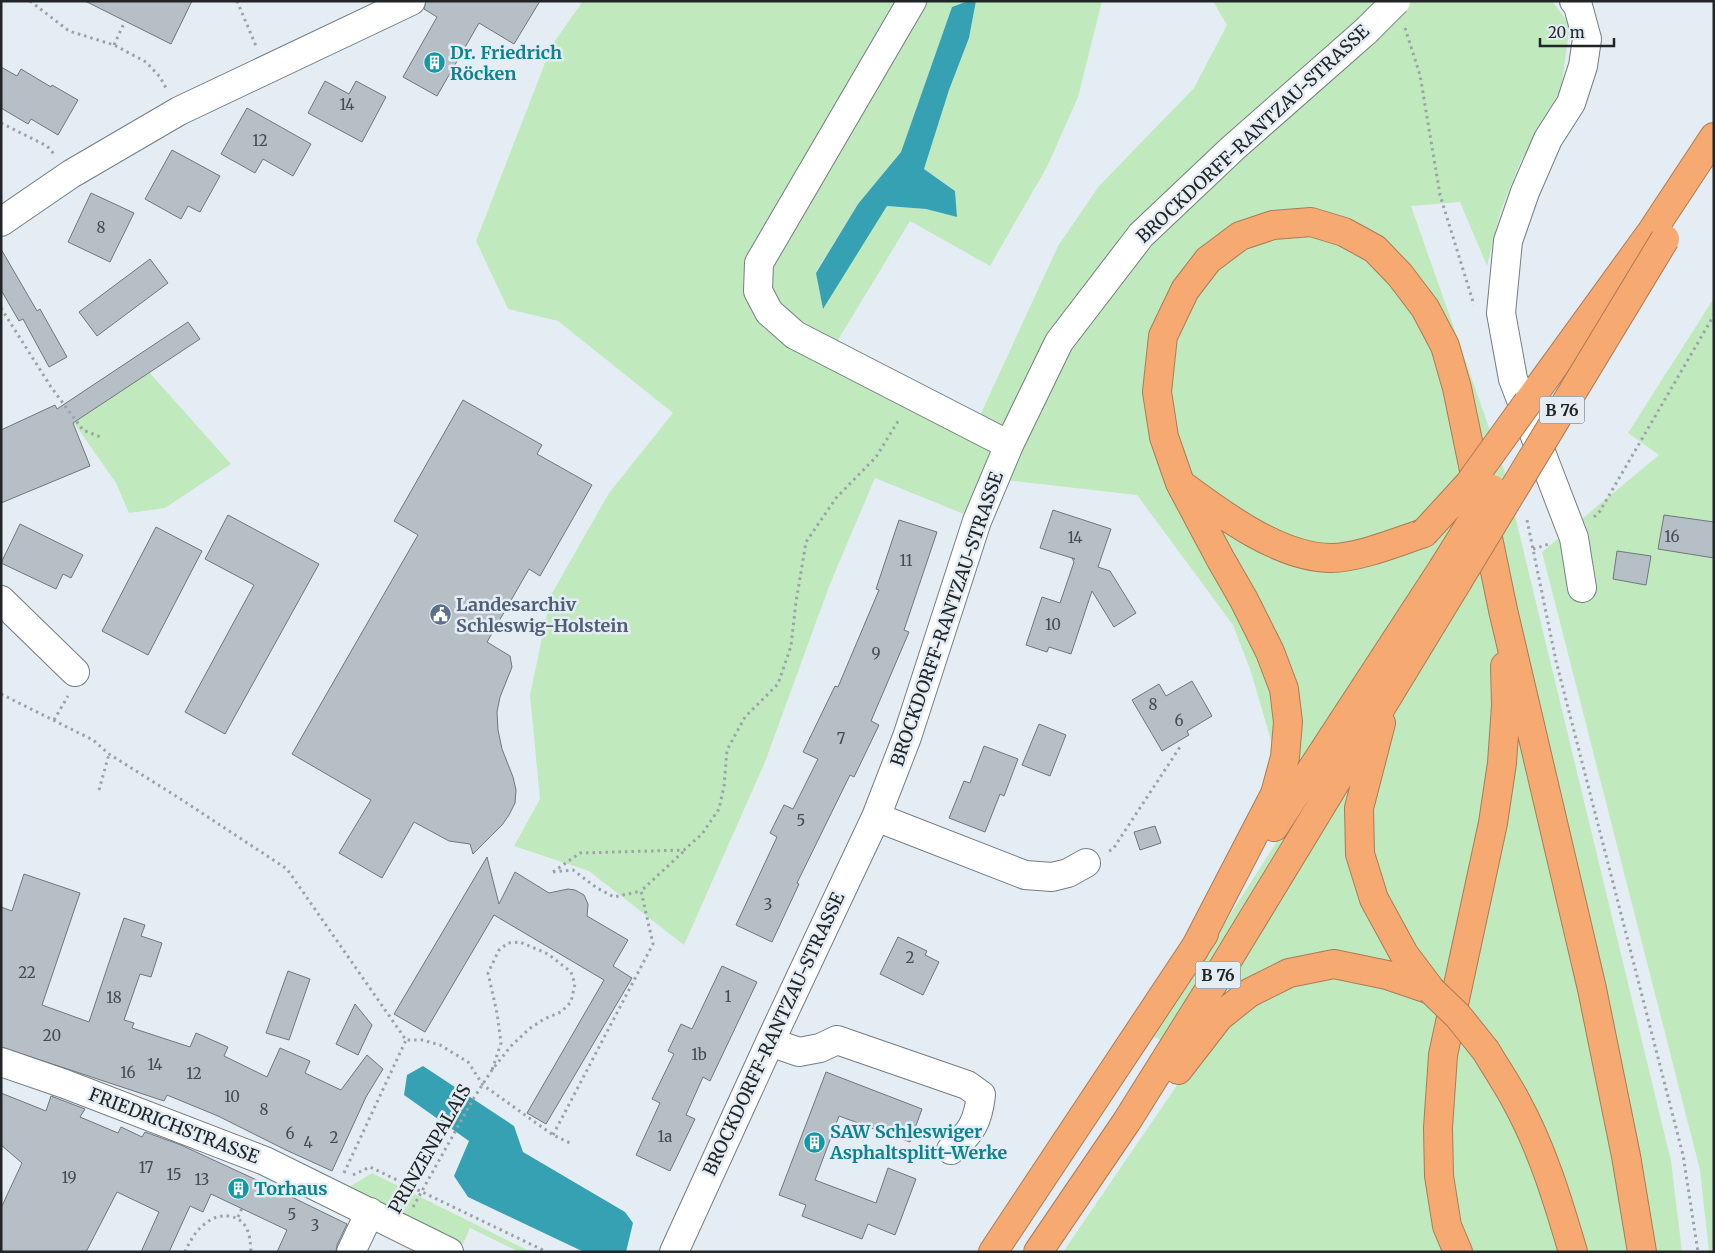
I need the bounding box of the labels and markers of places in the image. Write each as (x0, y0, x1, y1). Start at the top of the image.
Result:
place label: Dr. Friedrich Röcken (450, 41, 562, 85)
building icon: Dr. Friedrich Röcken (422, 51, 446, 75)
place label: Landesarchiv Schleswig-Holstein (456, 593, 628, 637)
public building icon: Landesarchiv Schleswig-Holstein (428, 603, 452, 627)
place label: SAW Schleswiger Asphaltsplitt-Werke (829, 1120, 1008, 1164)
building icon: SAW Schleswiger Asphaltsplitt-Werke (802, 1130, 826, 1154)
building icon: Torhaus (226, 1177, 250, 1201)
place label: Torhaus (254, 1177, 328, 1200)

